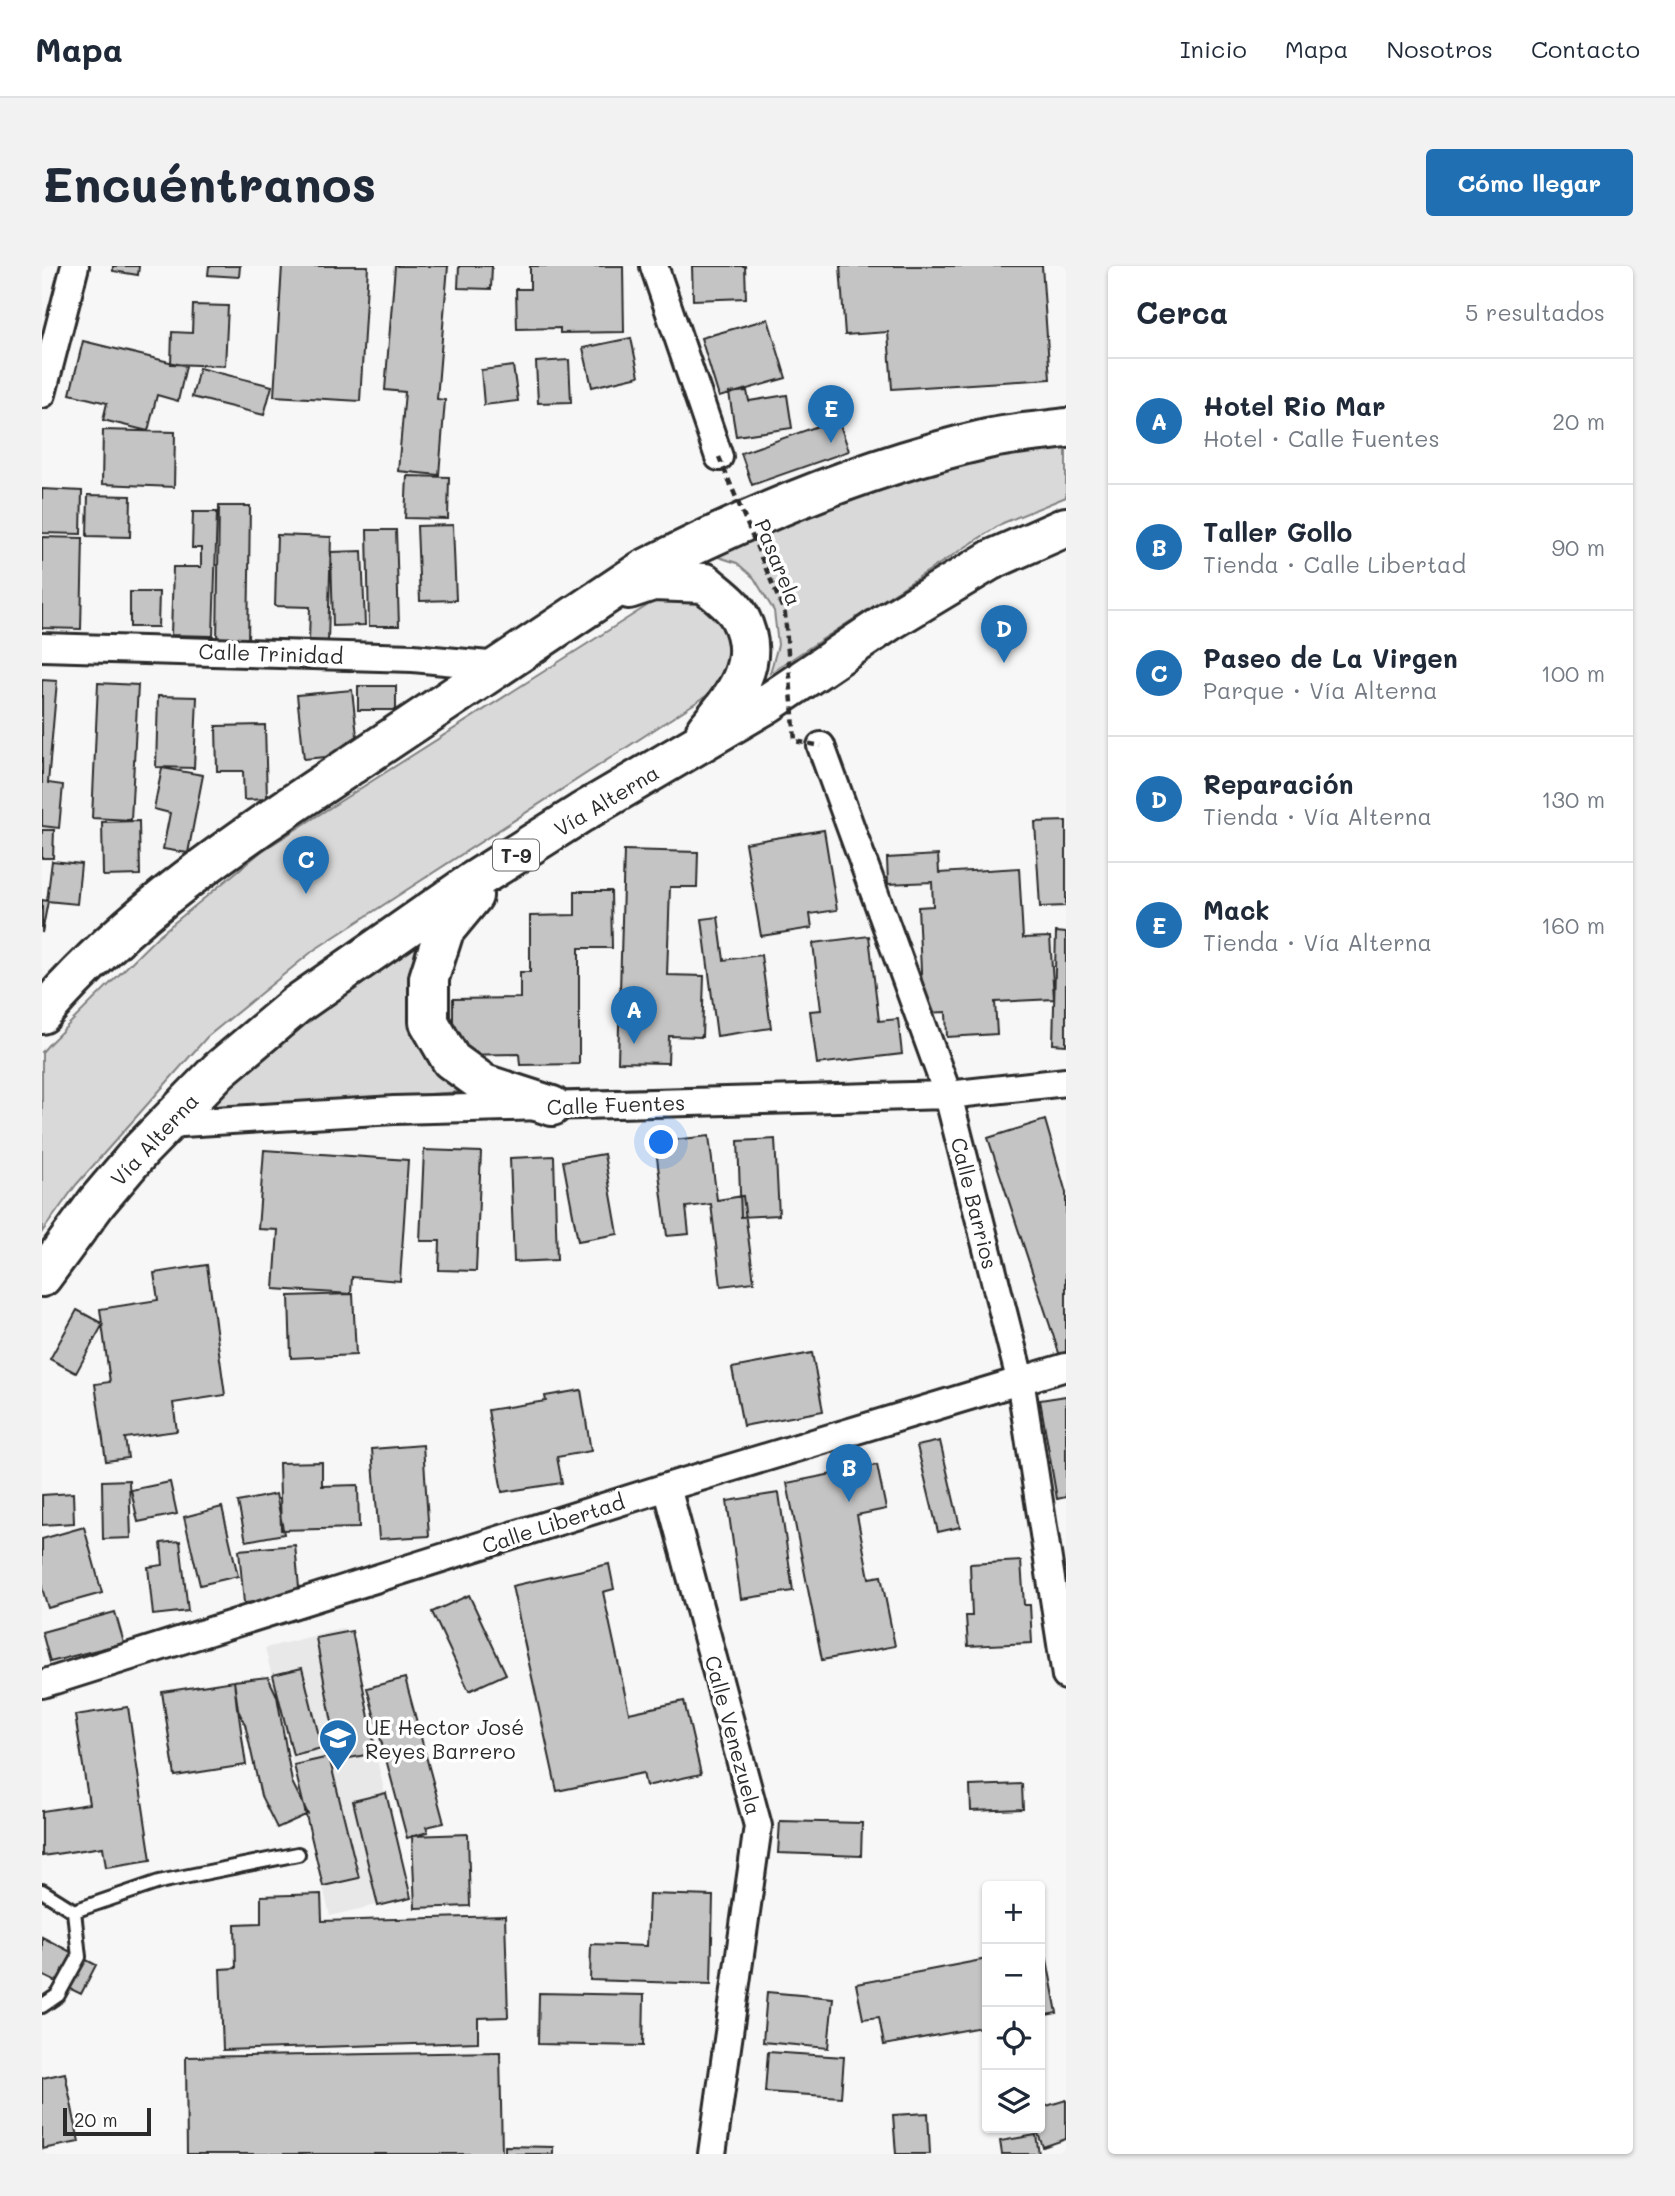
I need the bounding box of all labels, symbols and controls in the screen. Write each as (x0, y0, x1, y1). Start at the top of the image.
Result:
text: Mapa (35, 27, 123, 70)
text: Inicio (1180, 33, 1247, 64)
text: Mapa (1285, 33, 1349, 64)
text: Nosotros (1387, 33, 1493, 64)
text: Contacto (1531, 33, 1640, 64)
button: Cómo llegar (1426, 149, 1633, 216)
text: Encuéntranos (42, 151, 376, 214)
text: Cerca (1136, 292, 1228, 332)
text: 5 resultados (1465, 297, 1605, 327)
pin: E (808, 385, 854, 443)
text: Hotel Rio Mar (1203, 389, 1386, 423)
text: A (1151, 406, 1167, 436)
text: 20 m (1552, 406, 1605, 436)
text: Hotel · Calle Fuentes (1203, 423, 1440, 453)
street label: Pasarela (749, 515, 809, 609)
text: Taller Gollo (1203, 515, 1352, 549)
text: B (1151, 532, 1167, 562)
text: 90 m (1552, 532, 1605, 562)
text: Tienda · Calle Libertad (1203, 549, 1466, 579)
pin: D (981, 605, 1027, 663)
street label: Calle Trinidad (198, 637, 344, 669)
text: Paseo de La Virgen (1203, 641, 1458, 675)
text: C (1150, 658, 1168, 688)
text: 100 m (1541, 658, 1605, 688)
text: Parque · Vía Alterna (1203, 675, 1438, 705)
street label: Vía Alterna (549, 758, 663, 842)
text: Reparación (1203, 767, 1353, 801)
text: D (1151, 784, 1167, 814)
text: 130 m (1541, 784, 1605, 814)
text: Tienda · Vía Alterna (1203, 801, 1432, 831)
pin: C (283, 836, 329, 894)
road number: T-9 (493, 840, 539, 870)
text: Mack (1203, 893, 1270, 927)
text: E (1152, 910, 1166, 940)
text: 160 m (1541, 910, 1605, 940)
text: Tienda · Vía Alterna (1203, 927, 1432, 957)
pin: A (611, 986, 657, 1044)
street label: Vía Alterna (104, 1087, 204, 1191)
street label: Calle Fuentes (546, 1088, 686, 1120)
your location (644, 1125, 678, 1159)
street label: Calle Barrios (946, 1134, 1004, 1272)
pin: B (826, 1444, 872, 1502)
street label: Calle Libertad (478, 1487, 628, 1559)
street label: Calle Venezuela (700, 1652, 768, 1818)
place label: UE Hector José Reyes Barrero (365, 1713, 524, 1764)
school or university icon: UE Hector José Reyes Barrero (317, 1717, 359, 1772)
map controls (982, 1881, 1045, 2133)
button: + (982, 1881, 1045, 1944)
button: − (982, 1944, 1045, 2007)
button: locate (982, 2007, 1045, 2070)
button: layers (982, 2070, 1045, 2133)
scale bar (63, 2105, 150, 2137)
text: 20 m (74, 2107, 118, 2132)

